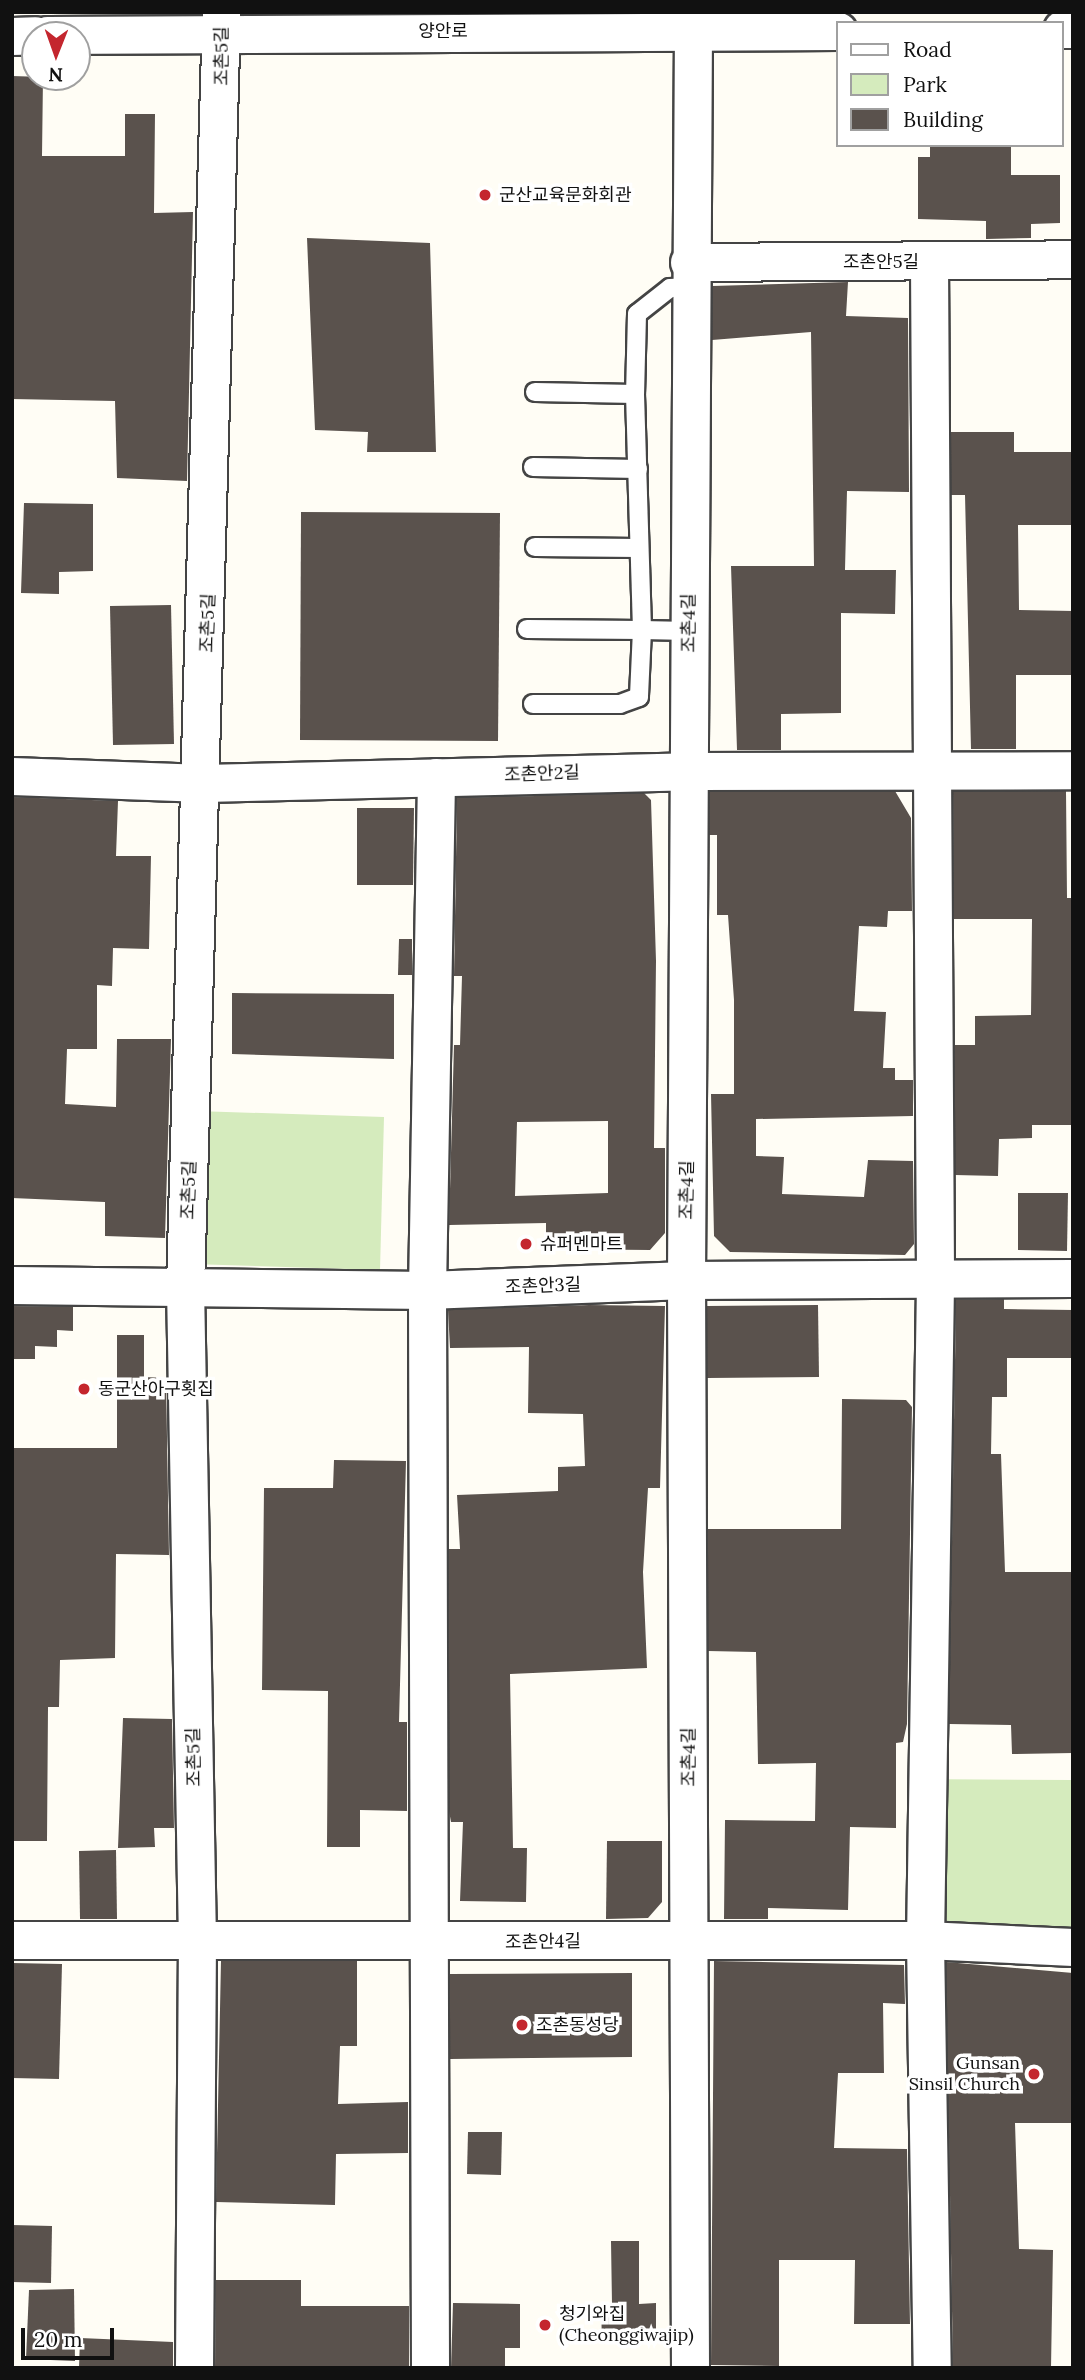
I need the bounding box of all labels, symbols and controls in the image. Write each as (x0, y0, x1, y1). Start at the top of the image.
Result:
street label: 양안로 (418, 20, 468, 42)
north arrow (21, 21, 91, 91)
legend (836, 21, 1064, 147)
street label: 조촌5길 (211, 26, 233, 86)
text: Road (903, 36, 952, 63)
text: N (48, 63, 63, 87)
text: Park (903, 71, 947, 98)
text: Building (903, 106, 983, 133)
place label: 군산교육문화회관 (499, 184, 631, 206)
marker: 군산교육문화회관 (477, 187, 493, 203)
street label: 조촌안5길 (843, 251, 919, 273)
street label: 조촌5길 (196, 593, 220, 653)
street label: 조촌4길 (678, 593, 700, 653)
street label: 조촌안2길 (504, 762, 580, 786)
street label: 조촌5길 (177, 1160, 201, 1220)
street label: 조촌4길 (676, 1160, 698, 1220)
place label: 슈퍼멘마트 (540, 1233, 623, 1255)
marker: 슈퍼멘마트 (518, 1236, 534, 1252)
street label: 조촌안3길 (505, 1274, 581, 1298)
place label: 동군산아구횟집 (98, 1378, 214, 1400)
marker: 동군산아구횟집 (76, 1381, 92, 1397)
street label: 조촌5길 (183, 1727, 205, 1787)
street label: 조촌4길 (678, 1727, 700, 1787)
street label: 조촌안4길 (505, 1931, 581, 1953)
place label: 조촌동성당 (536, 2014, 619, 2036)
marker: 조촌동성당 (514, 2017, 530, 2033)
place label: Gunsan Sinsil Church (909, 2053, 1020, 2096)
marker: Gunsan Sinsil Church (1026, 2066, 1042, 2082)
place label: 청기와집 (Cheonggiwajip) (559, 2304, 692, 2346)
scale bar (24, 2314, 117, 2358)
marker: 청기와집 (Cheonggiwajip) (537, 2317, 553, 2333)
text: 20 m (34, 2326, 83, 2353)

